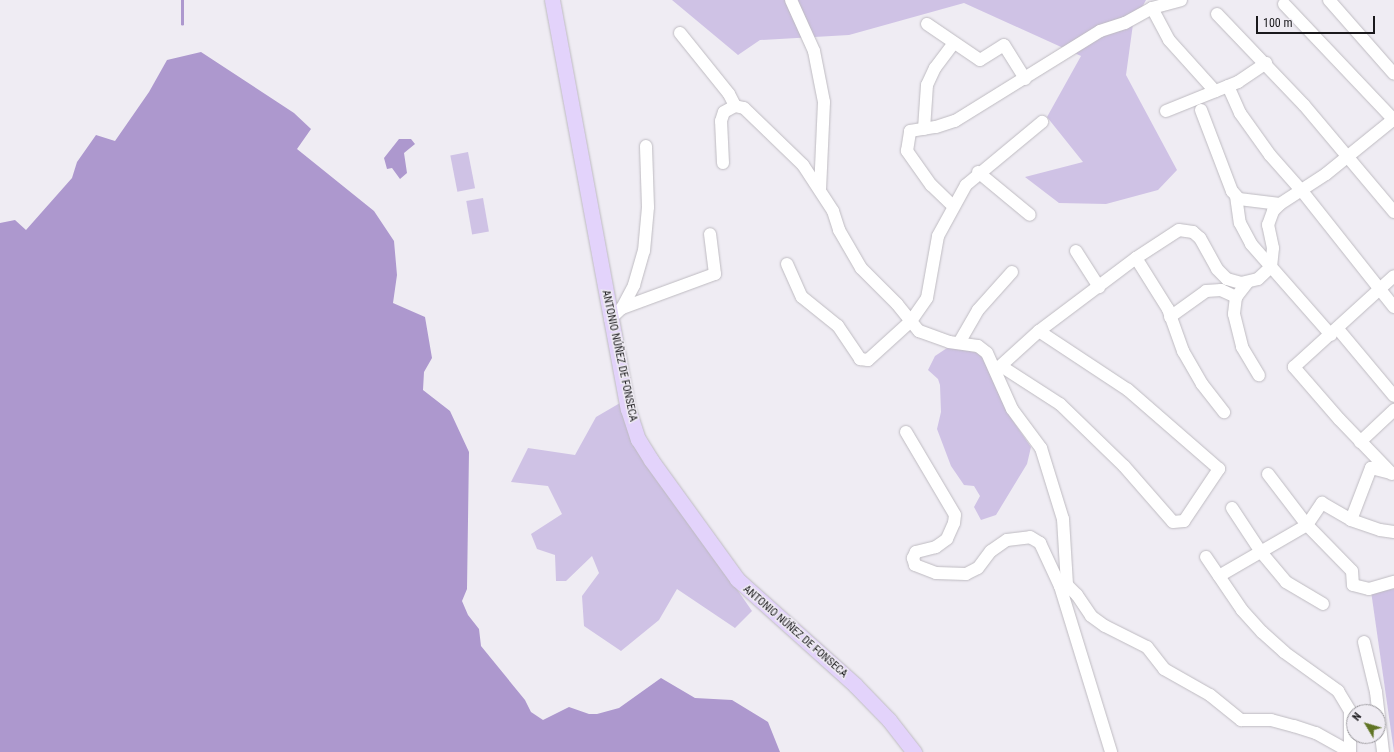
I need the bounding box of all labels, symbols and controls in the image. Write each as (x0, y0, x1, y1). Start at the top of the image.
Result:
scale bar (1258, 8, 1377, 34)
text: 100 m (1263, 16, 1293, 30)
street label: ANTONIO NÚÑEZ DE FONSECA (599, 289, 639, 423)
street label: ANTONIO NÚÑEZ DE FONSECA (740, 583, 850, 681)
north arrow (1346, 704, 1386, 744)
text: N (1350, 710, 1364, 724)

